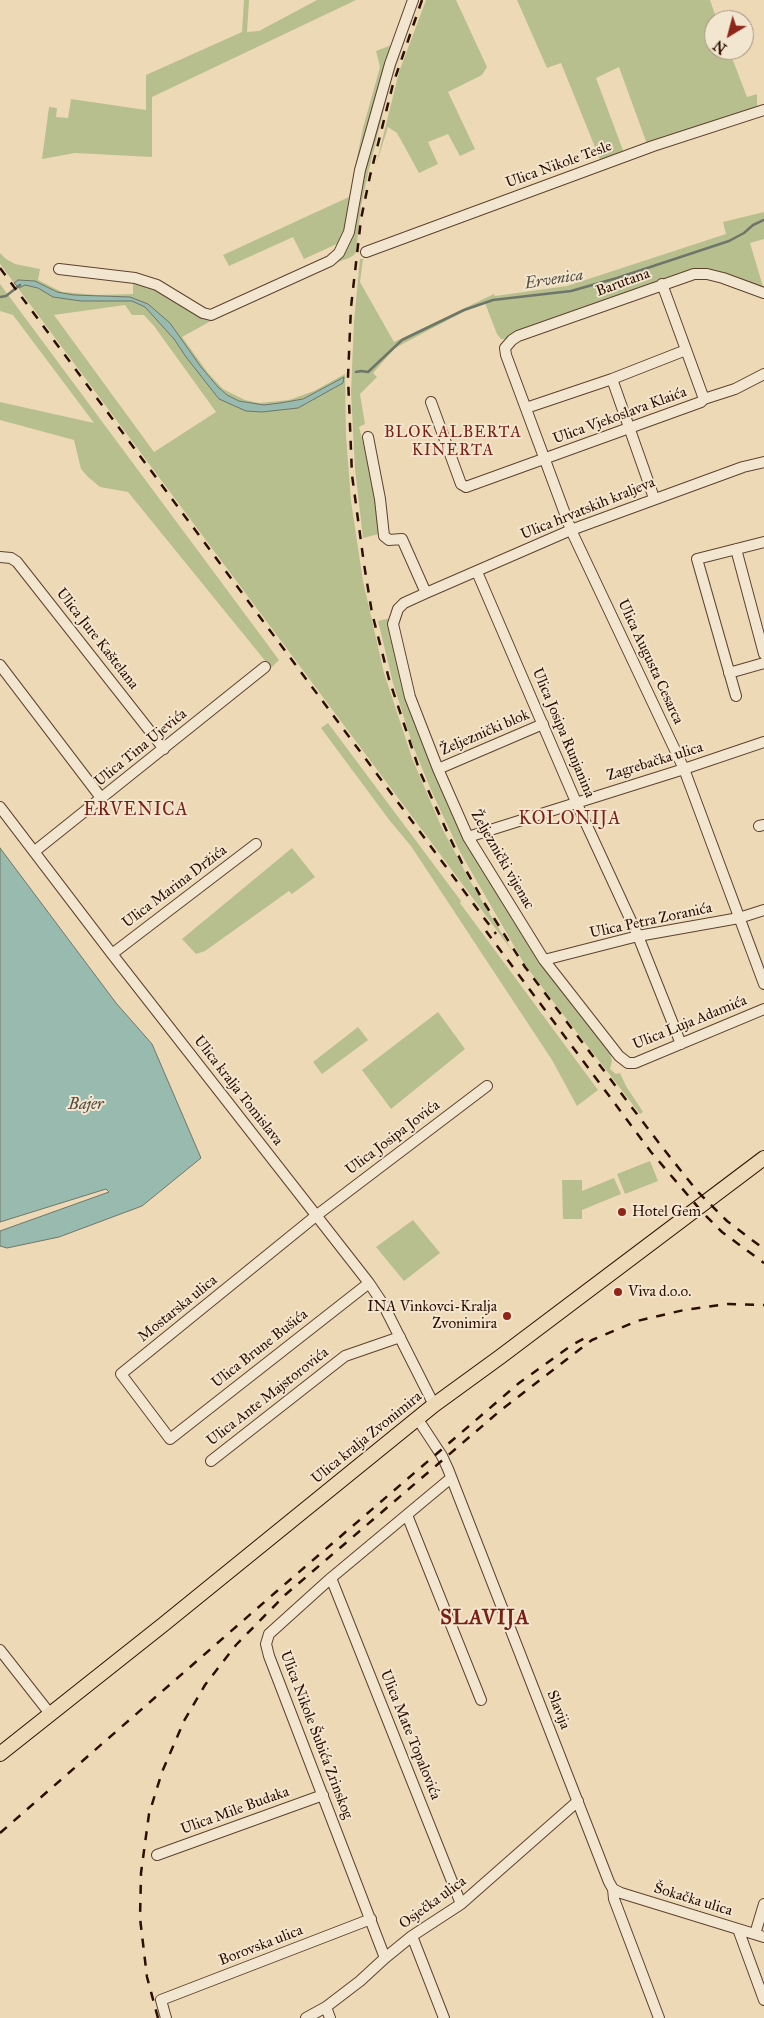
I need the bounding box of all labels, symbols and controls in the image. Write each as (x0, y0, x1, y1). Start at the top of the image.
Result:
north arrow (704, 10, 754, 60)
text: N (710, 36, 730, 57)
street label: Ulica Nikole Tesle (503, 137, 615, 193)
street label: Barutana (594, 265, 652, 301)
water label: Ervenica (523, 266, 585, 294)
street label: Ulica Vjekoslava Klaića (551, 383, 689, 449)
district label: BLOK ALBERTA KINERTA (382, 423, 524, 461)
street label: Ulica hrvatskih kraljeva (518, 474, 658, 544)
street label: Ulica Jure Kaštelana (52, 585, 142, 693)
street label: Ulica Augusta Cesarca (613, 597, 687, 727)
street label: Ulica Josipa Runjanina (528, 665, 598, 801)
street label: Ulica Tina Ujevića (91, 705, 191, 791)
street label: Željeznički blok (438, 706, 532, 760)
street label: Zagrebačka ulica (605, 739, 705, 785)
district label: ERVENICA (82, 800, 190, 822)
street label: Željeznički vijenac (466, 807, 538, 913)
district label: KOLONIJA (518, 809, 622, 831)
street label: Ulica Marina Držića (119, 842, 231, 932)
street label: Ulica Petra Zoranića (588, 899, 714, 943)
street label: Ulica Luja Adamića (630, 992, 750, 1054)
street label: Ulica kralja Tomislava (189, 1032, 287, 1150)
water label: Bajer (68, 1095, 104, 1115)
street label: Ulica Josipa Jovića (342, 1097, 444, 1179)
place label: Hotel Gem (632, 1203, 701, 1221)
marker: Hotel Gem (616, 1206, 628, 1218)
street label: Mostarska ulica (135, 1272, 221, 1346)
place label: Viva d.o.o. (628, 1283, 691, 1301)
marker: Viva d.o.o. (612, 1286, 624, 1298)
place label: INA Vinkovci-Kralja Zvonimira (367, 1298, 497, 1333)
street label: Ulica Brune Bušića (208, 1306, 312, 1392)
marker: INA Vinkovci-Kralja Zvonimira (501, 1310, 513, 1322)
street label: Ulica Ante Majstorovića (203, 1344, 333, 1450)
street label: Ulica kralja Zvonimira (308, 1388, 426, 1488)
district label: SLAVIJA (439, 1607, 531, 1631)
street label: Ulica Nikole Šubića Zrinskog (276, 1648, 356, 1822)
street label: Ulica Mate Topalovića (376, 1667, 444, 1803)
street label: Slavija (542, 1688, 574, 1732)
street label: Ulica Mile Budaka (178, 1783, 292, 1839)
street label: Osječka ulica (396, 1873, 470, 1933)
street label: Šokačka ulica (652, 1880, 734, 1920)
street label: Borovska ulica (216, 1922, 306, 1970)

